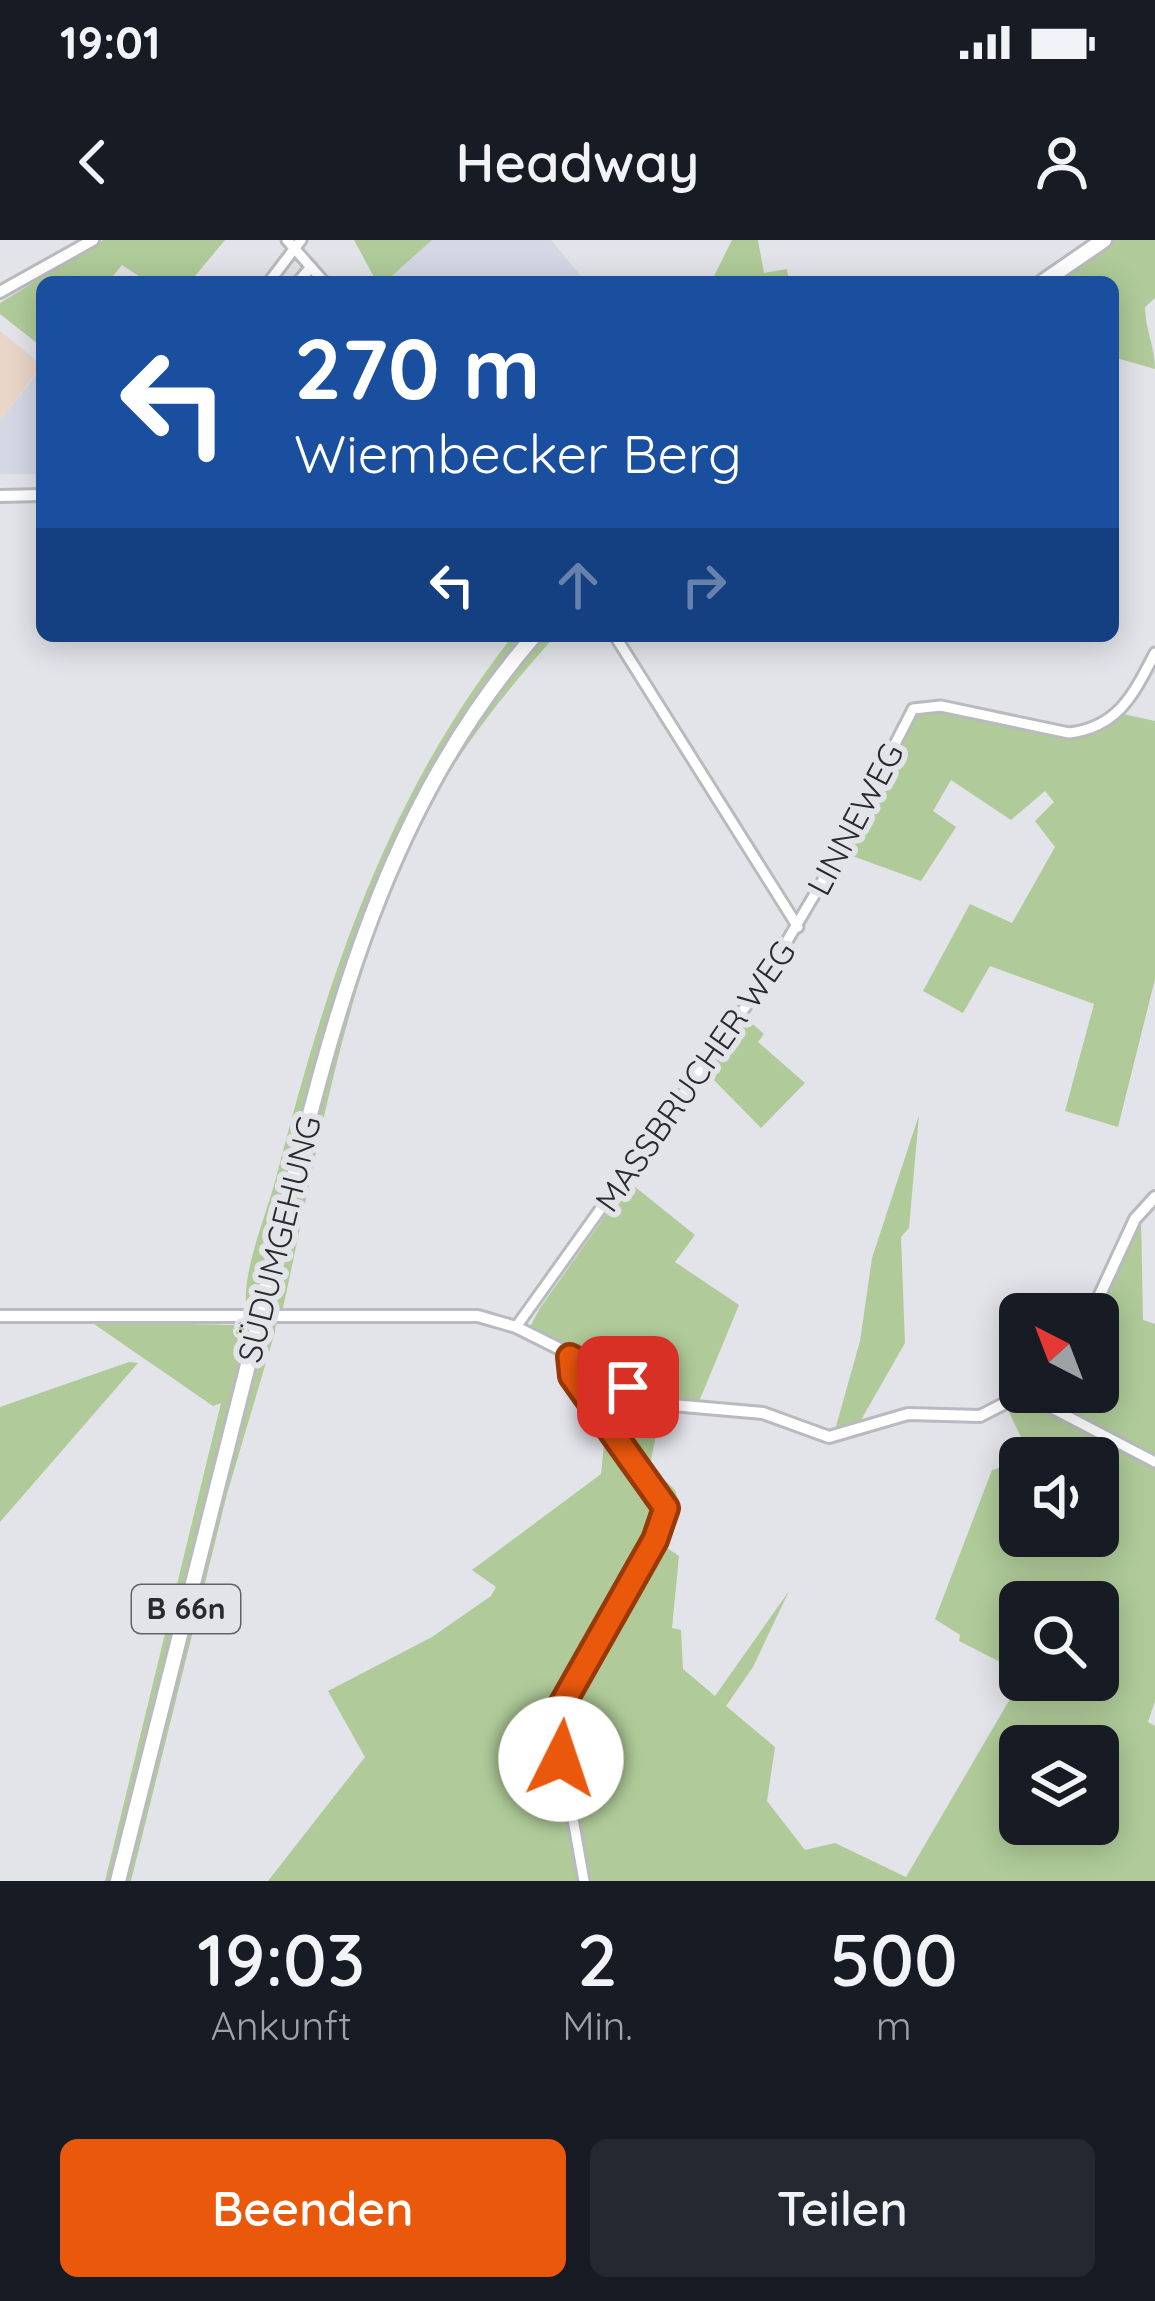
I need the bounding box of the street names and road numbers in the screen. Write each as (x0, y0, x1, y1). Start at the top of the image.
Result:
street label: LINNEWEG (797, 736, 912, 902)
street label: MASSBRUCHER WEG (586, 932, 804, 1219)
street label: SÜDUMGEHUNG (228, 1111, 329, 1366)
road number: B 66n (132, 1585, 240, 1633)

